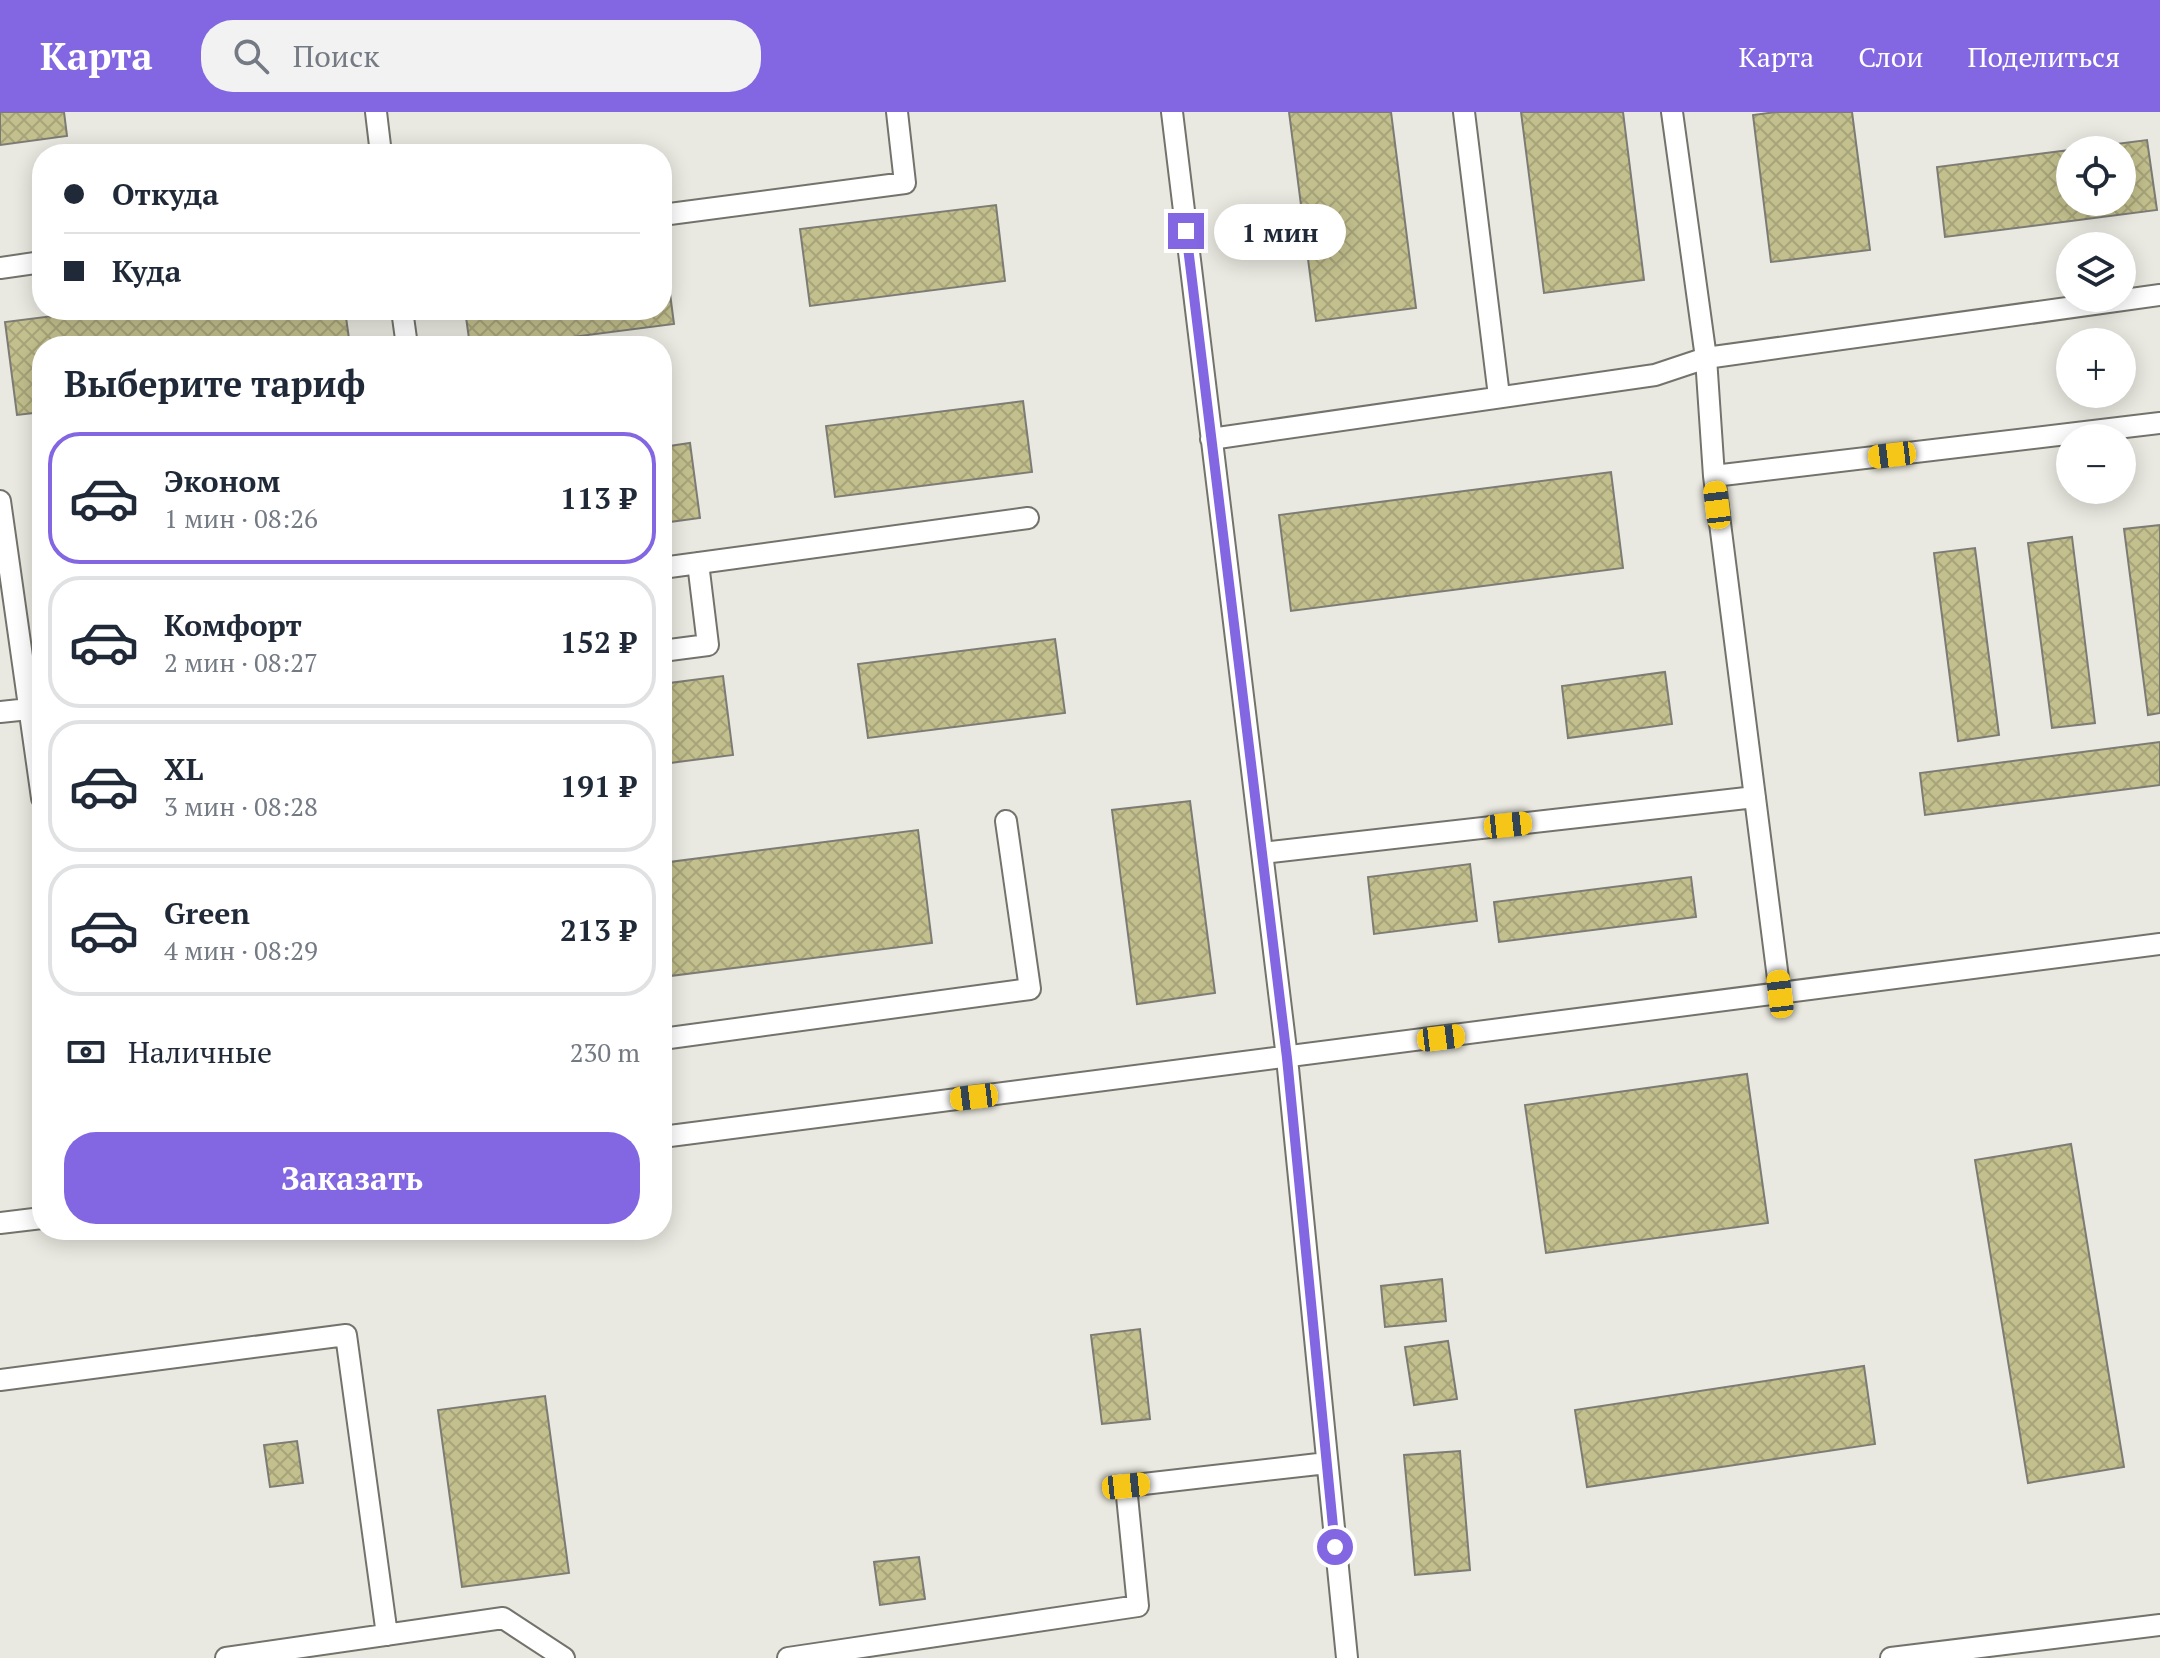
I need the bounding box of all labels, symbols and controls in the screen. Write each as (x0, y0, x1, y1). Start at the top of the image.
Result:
search box (201, 20, 761, 92)
text: Карта (40, 31, 153, 81)
icon: search (229, 34, 273, 78)
text: Поиск (293, 36, 379, 76)
text: Карта (1739, 38, 1814, 75)
text: Слои (1858, 38, 1923, 75)
text: Поделиться (1967, 38, 2120, 75)
map controls (2056, 136, 2136, 504)
button: locate (2056, 136, 2136, 216)
text: Откуда (112, 174, 219, 214)
callout: 1 мин (1214, 203, 1346, 259)
route end (1168, 213, 1204, 249)
text: 1 мин (1241, 215, 1319, 249)
button: layers (2056, 232, 2136, 312)
text: Куда (112, 251, 181, 291)
button: + (2056, 328, 2136, 408)
text: Выберите тариф (64, 360, 365, 407)
button: − (2056, 424, 2136, 504)
car (1867, 440, 1917, 470)
text: Эконом (164, 461, 280, 501)
icon: car (68, 462, 140, 534)
text: 113 ₽ (560, 478, 636, 518)
car (1702, 480, 1732, 530)
text: 1 мин · 08:26 (164, 501, 318, 535)
text: Комфорт (164, 605, 302, 645)
icon: car (68, 606, 140, 678)
text: 152 ₽ (560, 622, 636, 662)
text: 2 мин · 08:27 (164, 645, 318, 679)
text: XL (164, 749, 203, 789)
icon: car (68, 750, 140, 822)
text: 191 ₽ (560, 766, 636, 806)
text: 3 мин · 08:28 (164, 789, 318, 823)
car (1483, 811, 1533, 839)
text: Green (164, 893, 250, 933)
icon: car (68, 894, 140, 966)
text: 213 ₽ (560, 910, 636, 950)
text: 4 мин · 08:29 (164, 933, 318, 967)
car (1765, 969, 1795, 1019)
car (1416, 1023, 1466, 1053)
icon: cash (64, 1030, 108, 1074)
text: Наличные (128, 1032, 272, 1072)
text: 230 m (570, 1035, 640, 1069)
car (949, 1082, 999, 1112)
button: Заказать (64, 1132, 640, 1224)
car (1101, 1472, 1151, 1500)
route start (1317, 1529, 1353, 1565)

